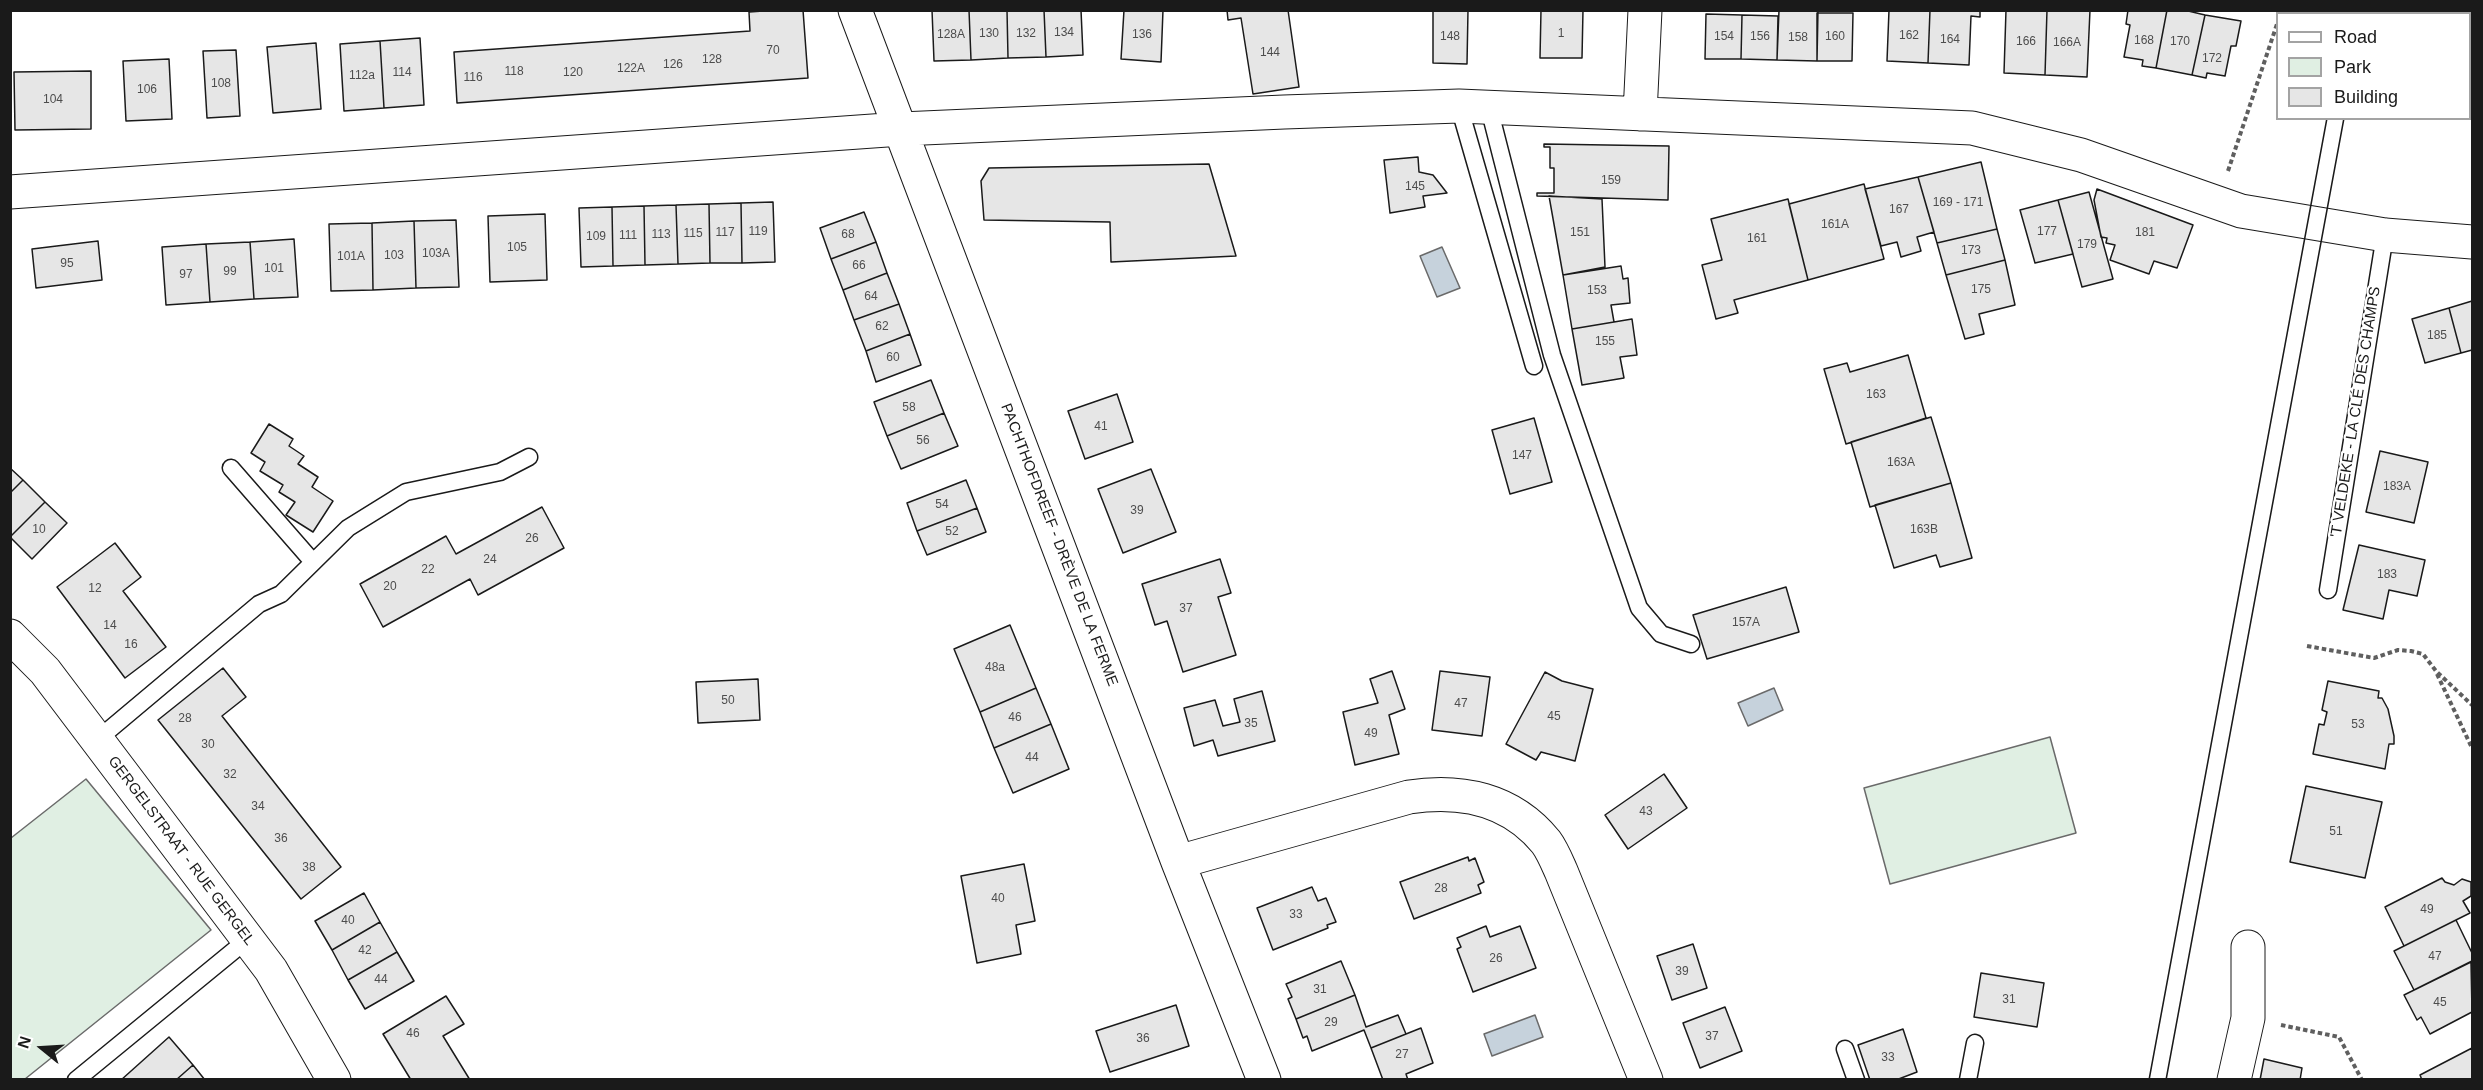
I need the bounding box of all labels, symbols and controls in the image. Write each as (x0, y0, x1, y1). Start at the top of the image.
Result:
legend (2276, 12, 2471, 120)
house number: 134 (1054, 26, 1074, 40)
house number: 130 (979, 27, 999, 41)
house number: 132 (1016, 27, 1036, 41)
house number: 1 (1558, 27, 1564, 41)
text: Road (2334, 27, 2377, 47)
house number: 128A (937, 28, 965, 42)
house number: 136 (1132, 28, 1152, 42)
house number: 162 (1899, 29, 1919, 43)
house number: 148 (1440, 30, 1460, 44)
house number: 154 (1714, 30, 1734, 44)
house number: 156 (1750, 30, 1770, 44)
house number: 160 (1825, 30, 1845, 44)
house number: 158 (1788, 31, 1808, 45)
house number: 164 (1940, 33, 1960, 47)
house number: 168 (2134, 34, 2154, 48)
house number: 166 (2016, 35, 2036, 49)
house number: 170 (2170, 35, 2190, 49)
house number: 166A (2053, 36, 2081, 50)
house number: 70 (766, 44, 780, 58)
house number: 144 (1260, 46, 1280, 60)
house number: 172 (2202, 52, 2222, 66)
house number: 128 (702, 53, 722, 67)
text: Park (2334, 57, 2371, 77)
house number: 126 (663, 58, 683, 72)
house number: 122A (617, 62, 645, 76)
house number: 118 (504, 65, 524, 79)
house number: 114 (392, 66, 412, 80)
house number: 120 (563, 66, 583, 80)
house number: 112a (349, 69, 375, 83)
house number: 116 (463, 71, 483, 85)
house number: 108 (211, 77, 231, 91)
house number: 106 (137, 83, 157, 97)
text: Building (2334, 87, 2398, 107)
house number: 104 (43, 93, 63, 107)
house number: 159 (1601, 174, 1621, 188)
house number: 145 (1405, 180, 1425, 194)
house number: 169 - 171 (1933, 196, 1983, 210)
house number: 167 (1889, 203, 1909, 217)
house number: 161A (1821, 218, 1849, 232)
house number: 119 (748, 225, 768, 239)
house number: 177 (2037, 225, 2057, 239)
house number: 117 (715, 226, 735, 240)
house number: 151 (1570, 226, 1590, 240)
house number: 181 (2135, 226, 2155, 240)
house number: 115 (683, 227, 703, 241)
house number: 113 (651, 228, 671, 242)
house number: 68 (841, 228, 855, 242)
house number: 111 (619, 229, 637, 243)
house number: 109 (586, 230, 606, 244)
house number: 161 (1747, 232, 1767, 246)
house number: 179 (2077, 238, 2097, 252)
house number: 105 (507, 241, 527, 255)
house number: 173 (1961, 244, 1981, 258)
house number: 103A (422, 247, 450, 261)
house number: 103 (384, 249, 404, 263)
house number: 101A (337, 250, 365, 264)
house number: 95 (60, 257, 74, 271)
house number: 66 (852, 259, 866, 273)
house number: 101 (264, 262, 284, 276)
house number: 99 (223, 265, 237, 279)
house number: 97 (179, 268, 193, 282)
house number: 175 (1971, 283, 1991, 297)
house number: 153 (1587, 284, 1607, 298)
street label: 'T VELDEKE - LA CLÉ DES CHAMPS (2327, 285, 2385, 539)
house number: 64 (864, 290, 878, 304)
house number: 62 (875, 320, 889, 334)
house number: 185 (2427, 329, 2447, 343)
house number: 155 (1595, 335, 1615, 349)
house number: 60 (886, 351, 900, 365)
house number: 163 (1866, 388, 1886, 402)
house number: 58 (902, 401, 916, 415)
street label: PACHTHOFDREEF - DRÈVE DE LA FERME (997, 401, 1121, 689)
house number: 41 (1094, 420, 1108, 434)
house number: 56 (916, 434, 930, 448)
house number: 147 (1512, 449, 1532, 463)
house number: 163A (1887, 456, 1915, 470)
house number: 183A (2383, 480, 2411, 494)
house number: 54 (935, 498, 949, 512)
house number: 39 (1130, 504, 1144, 518)
house number: 10 (32, 523, 46, 537)
house number: 163B (1910, 523, 1938, 537)
house number: 52 (945, 525, 959, 539)
house number: 26 (525, 532, 539, 546)
house number: 24 (483, 553, 497, 567)
house number: 22 (421, 563, 435, 577)
house number: 183 (2377, 568, 2397, 582)
house number: 20 (383, 580, 397, 594)
house number: 12 (88, 582, 102, 596)
house number: 37 (1179, 602, 1193, 616)
house number: 157A (1732, 616, 1760, 630)
house number: 14 (103, 619, 117, 633)
house number: 16 (124, 638, 138, 652)
house number: 48a (985, 661, 1005, 675)
house number: 50 (721, 694, 735, 708)
house number: 47 (1454, 697, 1468, 711)
house number: 45 (1547, 710, 1561, 724)
house number: 46 (1008, 711, 1022, 725)
house number: 28 (178, 712, 192, 726)
house number: 35 (1244, 717, 1258, 731)
house number: 53 (2351, 718, 2365, 732)
house number: 49 (1364, 727, 1378, 741)
house number: 30 (201, 738, 215, 752)
house number: 44 (1025, 751, 1039, 765)
street label: GERGELSTRAAT - RUE GERGEL (104, 753, 258, 949)
house number: 32 (223, 768, 237, 782)
house number: 34 (251, 800, 265, 814)
house number: 43 (1639, 805, 1653, 819)
house number: 51 (2329, 825, 2343, 839)
house number: 36 (274, 832, 288, 846)
house number: 38 (302, 861, 316, 875)
house number: 28 (1434, 882, 1448, 896)
house number: 40 (991, 892, 1005, 906)
house number: 49 (2420, 903, 2434, 917)
house number: 33 (1289, 908, 1303, 922)
house number: 40 (341, 914, 355, 928)
house number: 42 (358, 944, 372, 958)
house number: 47 (2428, 950, 2442, 964)
house number: 26 (1489, 952, 1503, 966)
house number: 39 (1675, 965, 1689, 979)
house number: 44 (374, 973, 388, 987)
house number: 31 (1313, 983, 1327, 997)
house number: 31 (2002, 993, 2016, 1007)
house number: 45 (2433, 996, 2447, 1010)
house number: 29 (1324, 1016, 1338, 1030)
north arrow (12, 1018, 72, 1078)
house number: 46 (406, 1027, 420, 1041)
house number: 37 (1705, 1030, 1719, 1044)
house number: 36 (1136, 1032, 1150, 1046)
text: N (15, 1034, 34, 1050)
house number: 27 (1395, 1048, 1409, 1062)
house number: 33 (1881, 1051, 1895, 1065)

